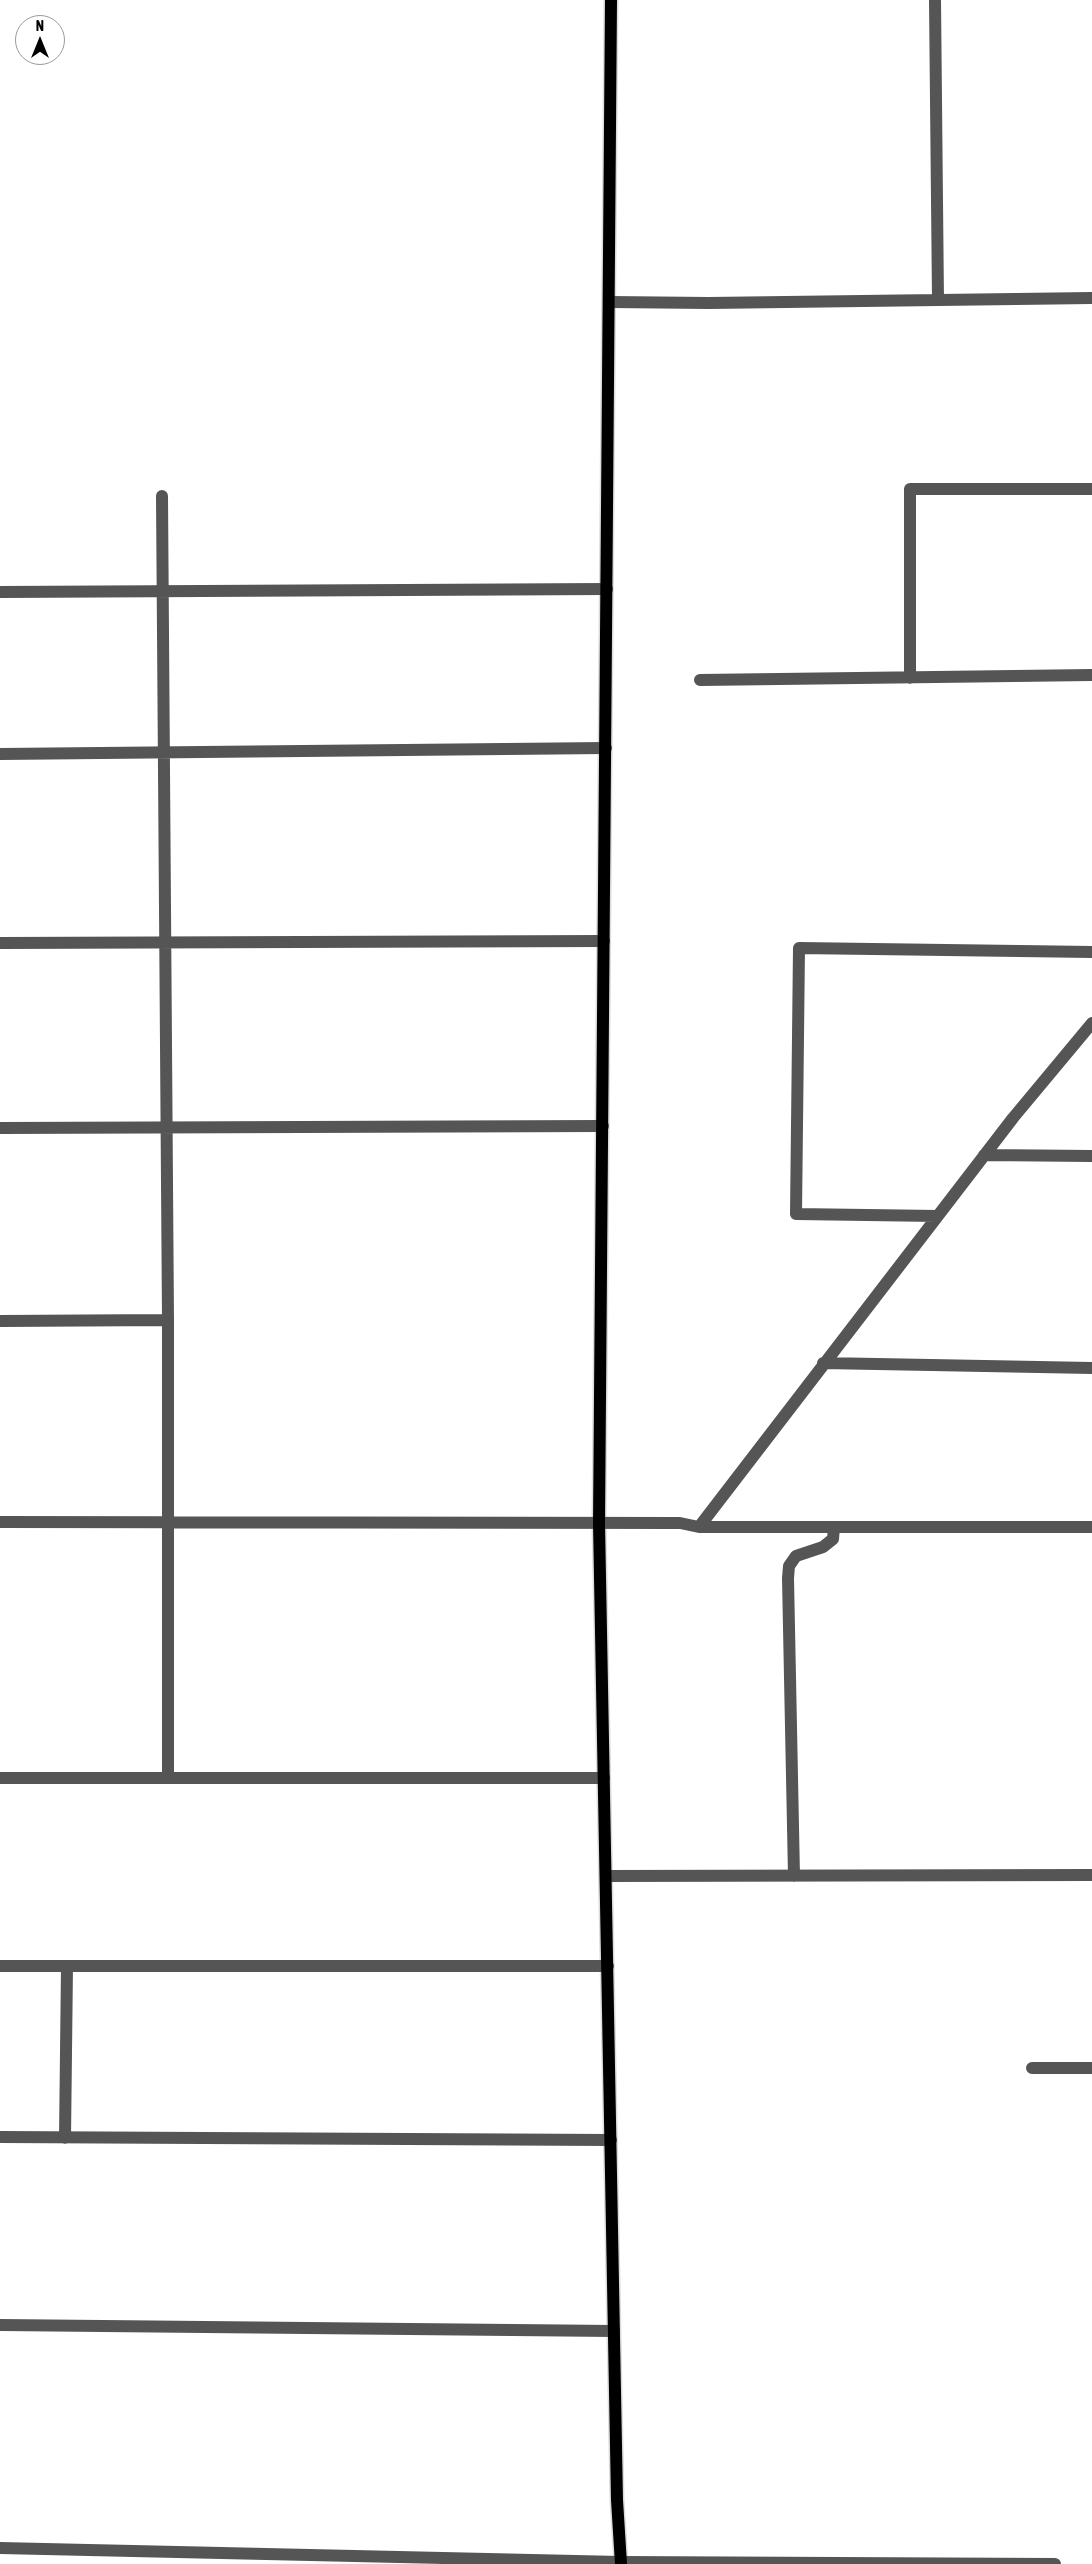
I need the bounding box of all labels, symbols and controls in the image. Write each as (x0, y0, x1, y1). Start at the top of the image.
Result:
north arrow (15, 15, 65, 65)
text: N (36, 18, 44, 34)

